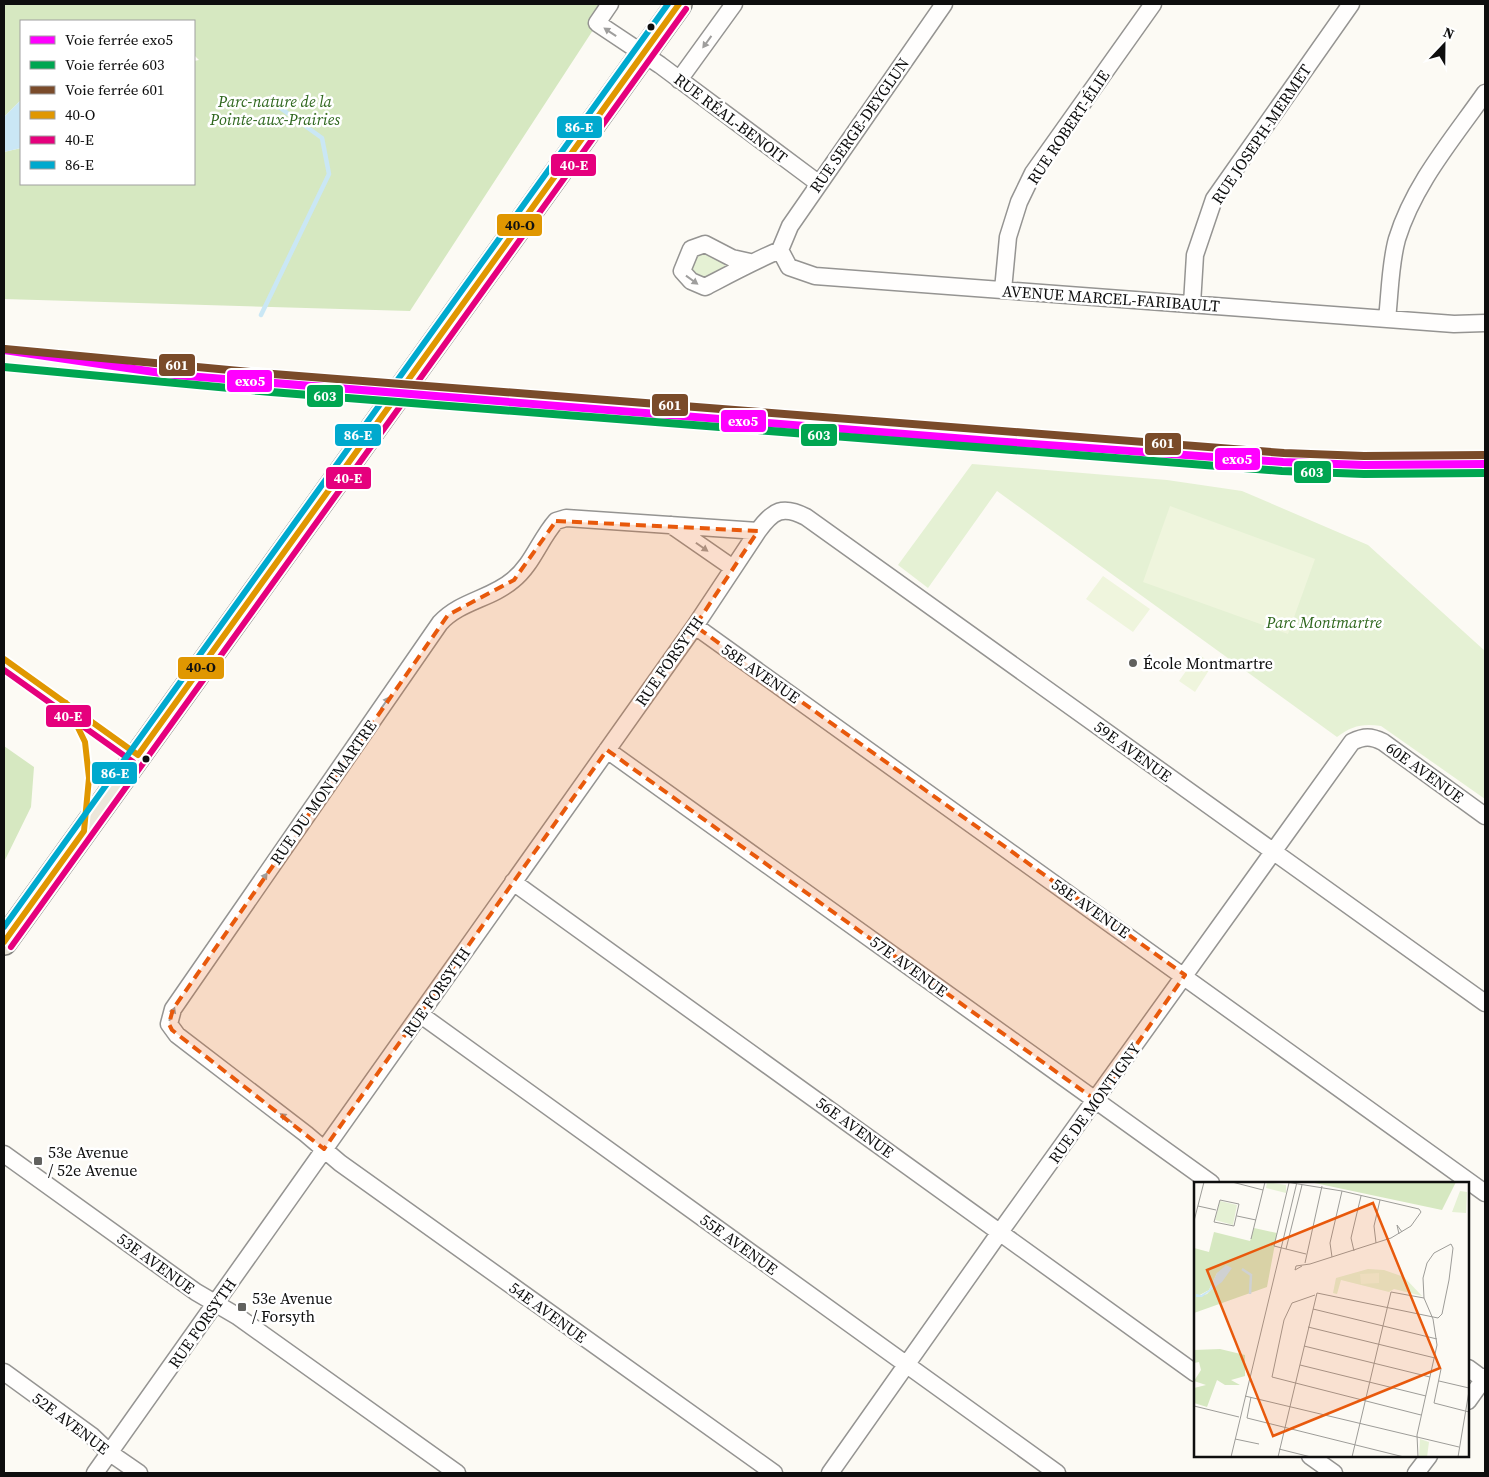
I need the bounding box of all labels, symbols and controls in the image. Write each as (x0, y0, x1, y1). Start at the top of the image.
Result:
legend (20, 20, 195, 185)
north arrow (1419, 20, 1469, 70)
unlabelled marker (646, 22, 656, 32)
text: N (1440, 22, 1457, 44)
one-way arrow (603, 27, 617, 37)
text: Voie ferrée exo5 (65, 29, 173, 50)
one-way arrow (702, 35, 712, 49)
street label: RUE SERGE-DEYGLUN (804, 53, 914, 197)
text: Voie ferrée 603 (65, 54, 164, 75)
street label: RUE JOSEPH-MERMET (1206, 59, 1316, 208)
street label: RUE ROBERT-ÉLIE (1022, 65, 1115, 188)
street label: RUE RÉAL-BENOIT (670, 68, 793, 168)
text: Voie ferrée 601 (65, 79, 164, 100)
park label: Parc-nature de la Pointe-aux-Prairies (209, 90, 340, 130)
text: 40-O (65, 104, 95, 125)
line badge: 86-E (556, 115, 603, 139)
text: 86-E (565, 117, 593, 137)
text: 40-E (65, 129, 94, 150)
line badge: 40-E (550, 153, 597, 177)
text: 86-E (65, 154, 94, 175)
text: 40-E (560, 155, 588, 175)
line badge: 40-O (496, 213, 543, 237)
text: 40-O (505, 215, 535, 235)
one-way arrow (685, 275, 699, 285)
street label: AVENUE MARCEL-FARIBAULT (1002, 279, 1221, 317)
line badge: 601 (158, 353, 196, 377)
text: 601 (166, 355, 188, 375)
line badge: exo5 (226, 369, 273, 393)
text: exo5 (235, 371, 265, 391)
line badge: 603 (306, 384, 344, 408)
text: 603 (314, 386, 337, 406)
line badge: 601 (651, 393, 689, 417)
text: 601 (659, 395, 681, 415)
line badge: exo5 (720, 409, 767, 433)
text: exo5 (728, 411, 758, 431)
line badge: 86-E (334, 423, 382, 447)
line badge: 603 (800, 423, 838, 447)
text: 86-E (344, 425, 372, 445)
text: 603 (808, 425, 831, 445)
line badge: 601 (1144, 432, 1182, 456)
text: 601 (1152, 433, 1174, 453)
line badge: exo5 (1214, 447, 1261, 471)
text: exo5 (1222, 449, 1252, 469)
line badge: 603 (1293, 460, 1332, 484)
text: 603 (1301, 462, 1324, 482)
line badge: 40-E (325, 466, 372, 490)
text: 40-E (334, 468, 362, 488)
one-way arrow (695, 542, 709, 552)
park label: Parc Montmartre (1265, 611, 1382, 633)
street label: RUE FORSYTH (630, 612, 708, 710)
street label: 58E AVENUE (717, 638, 805, 708)
place label: École Montmartre (1143, 652, 1273, 674)
line badge: 40-O (177, 656, 225, 680)
text: 40-O (186, 657, 216, 677)
marker: École Montmartre (1127, 657, 1139, 669)
one-way arrow (380, 696, 390, 709)
line badge: 40-E (45, 704, 92, 728)
text: 40-E (54, 706, 82, 726)
street label: RUE DU MONTMARTRE (265, 715, 382, 869)
street label: 59E AVENUE (1090, 715, 1177, 787)
street label: 60E AVENUE (1382, 736, 1469, 808)
unlabelled marker (141, 754, 151, 764)
line badge: 86-E (91, 761, 138, 785)
text: 86-E (101, 763, 129, 783)
one-way arrow (258, 873, 268, 886)
street label: 58E AVENUE (1047, 873, 1135, 943)
street label: 57E AVENUE (866, 930, 953, 1002)
street label: RUE FORSYTH (397, 943, 475, 1041)
one-way arrow (168, 1006, 176, 1021)
street label: RUE DE MONTIGNY (1043, 1038, 1145, 1168)
street label: 56E AVENUE (812, 1091, 899, 1163)
one-way arrow (280, 1113, 293, 1124)
place label: 53e Avenue / 52e Avenue (48, 1141, 137, 1181)
marker: 53e Avenue / 52e Avenue (32, 1155, 44, 1167)
inset map (1194, 1182, 1469, 1457)
street label: 55E AVENUE (696, 1208, 783, 1280)
street label: 53E AVENUE (113, 1227, 200, 1299)
street label: RUE FORSYTH (163, 1274, 241, 1372)
street label: 54E AVENUE (505, 1276, 592, 1348)
place label: 53e Avenue / Forsyth (252, 1287, 332, 1327)
marker: 53e Avenue / Forsyth (236, 1301, 248, 1313)
street label: 52E AVENUE (28, 1387, 114, 1459)

